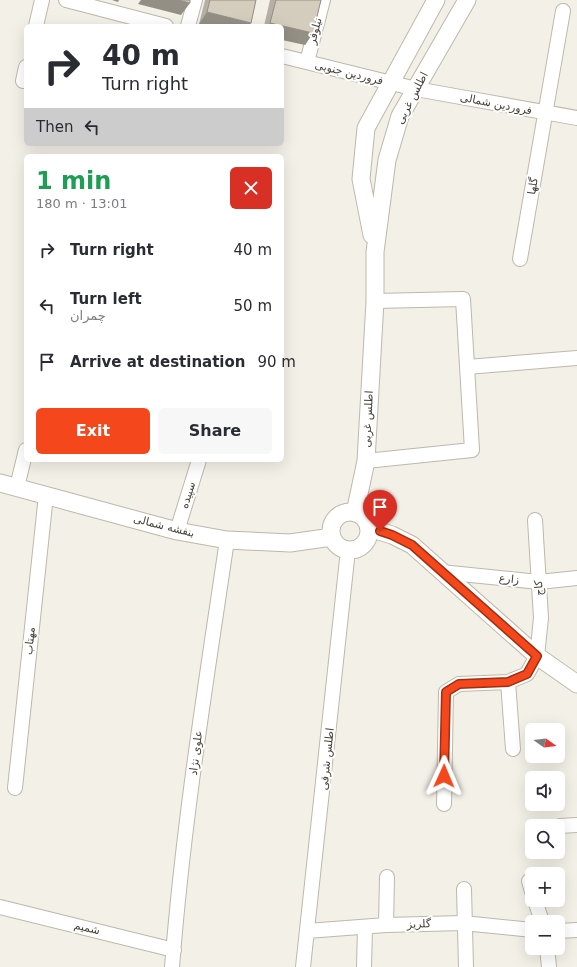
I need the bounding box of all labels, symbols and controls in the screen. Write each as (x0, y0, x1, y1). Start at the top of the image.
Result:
street label: نیلوفر (305, 16, 325, 47)
text: 40 m (102, 39, 180, 72)
icon: right (36, 40, 88, 92)
street label: فروردین جنوبی (314, 58, 384, 88)
street label: اطلس غربی (393, 70, 431, 126)
text: Turn right (102, 73, 188, 94)
street label: فروردین شمالی (459, 91, 533, 117)
icon: left (81, 116, 103, 138)
text: Then (36, 118, 73, 136)
text: 1 min (36, 167, 111, 195)
button: close (230, 167, 272, 209)
street label: گلها (525, 176, 541, 196)
text: 180 m · 13:01 (36, 196, 127, 211)
icon: right (36, 239, 58, 261)
text: Turn right (70, 241, 154, 259)
text: 40 m (234, 241, 272, 259)
text: Turn left (70, 290, 142, 308)
icon: left (36, 295, 58, 317)
text: 50 m (234, 297, 272, 315)
text: چمران (70, 308, 106, 323)
icon: arrive (36, 351, 58, 373)
text: Arrive at destination (70, 353, 245, 371)
text: 90 m (257, 353, 296, 371)
street label: اطلس غربی (360, 390, 376, 448)
button: Exit (36, 408, 150, 454)
button: Share (158, 408, 272, 454)
street label: سپیده (178, 480, 198, 510)
pin (363, 490, 397, 531)
icon: arrive (369, 496, 391, 518)
street label: بنفشه شمالی (132, 512, 196, 540)
street label: زارع (498, 571, 520, 587)
street label: کاج (532, 579, 546, 596)
street label: مهتاب (22, 626, 38, 656)
north arrow (525, 723, 565, 763)
map controls (525, 723, 565, 955)
street label: اطلس شرقی (317, 727, 337, 791)
street label: علوی نژاد (187, 730, 205, 776)
position arrow (423, 755, 465, 797)
button: sound (525, 771, 565, 811)
button: search (525, 819, 565, 859)
button: + (525, 867, 565, 907)
button: − (525, 915, 565, 955)
street label: گلریز (406, 917, 432, 931)
street label: شمیم (73, 919, 101, 937)

